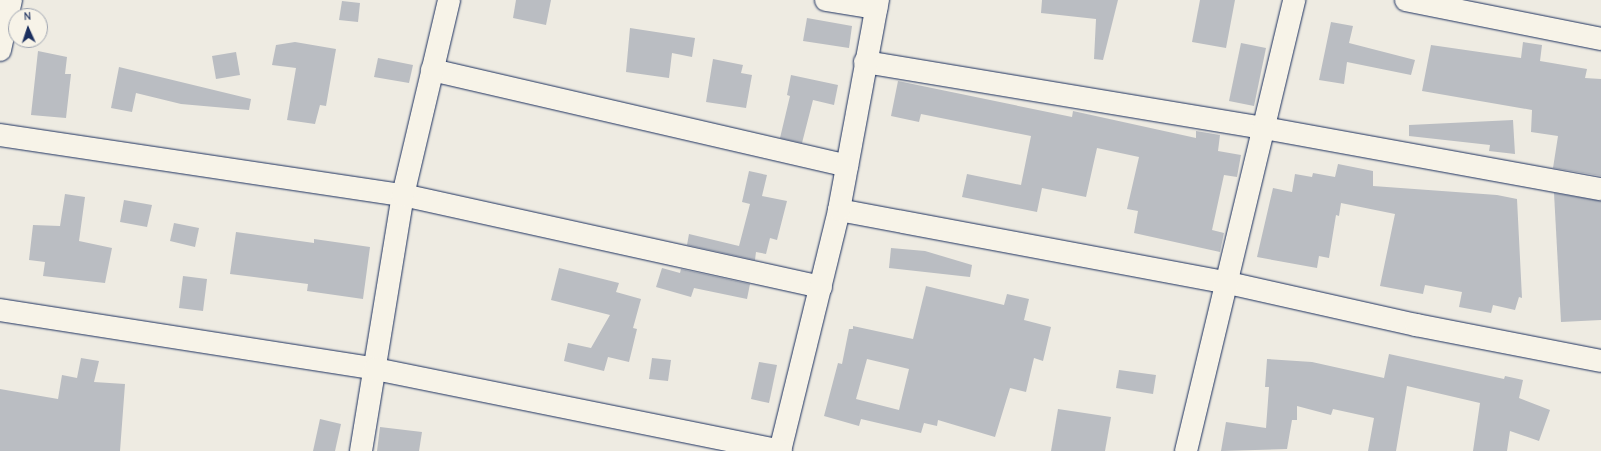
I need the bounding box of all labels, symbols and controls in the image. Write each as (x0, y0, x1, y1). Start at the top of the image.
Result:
north arrow (8, 8, 48, 48)
text: N (23, 10, 31, 23)

